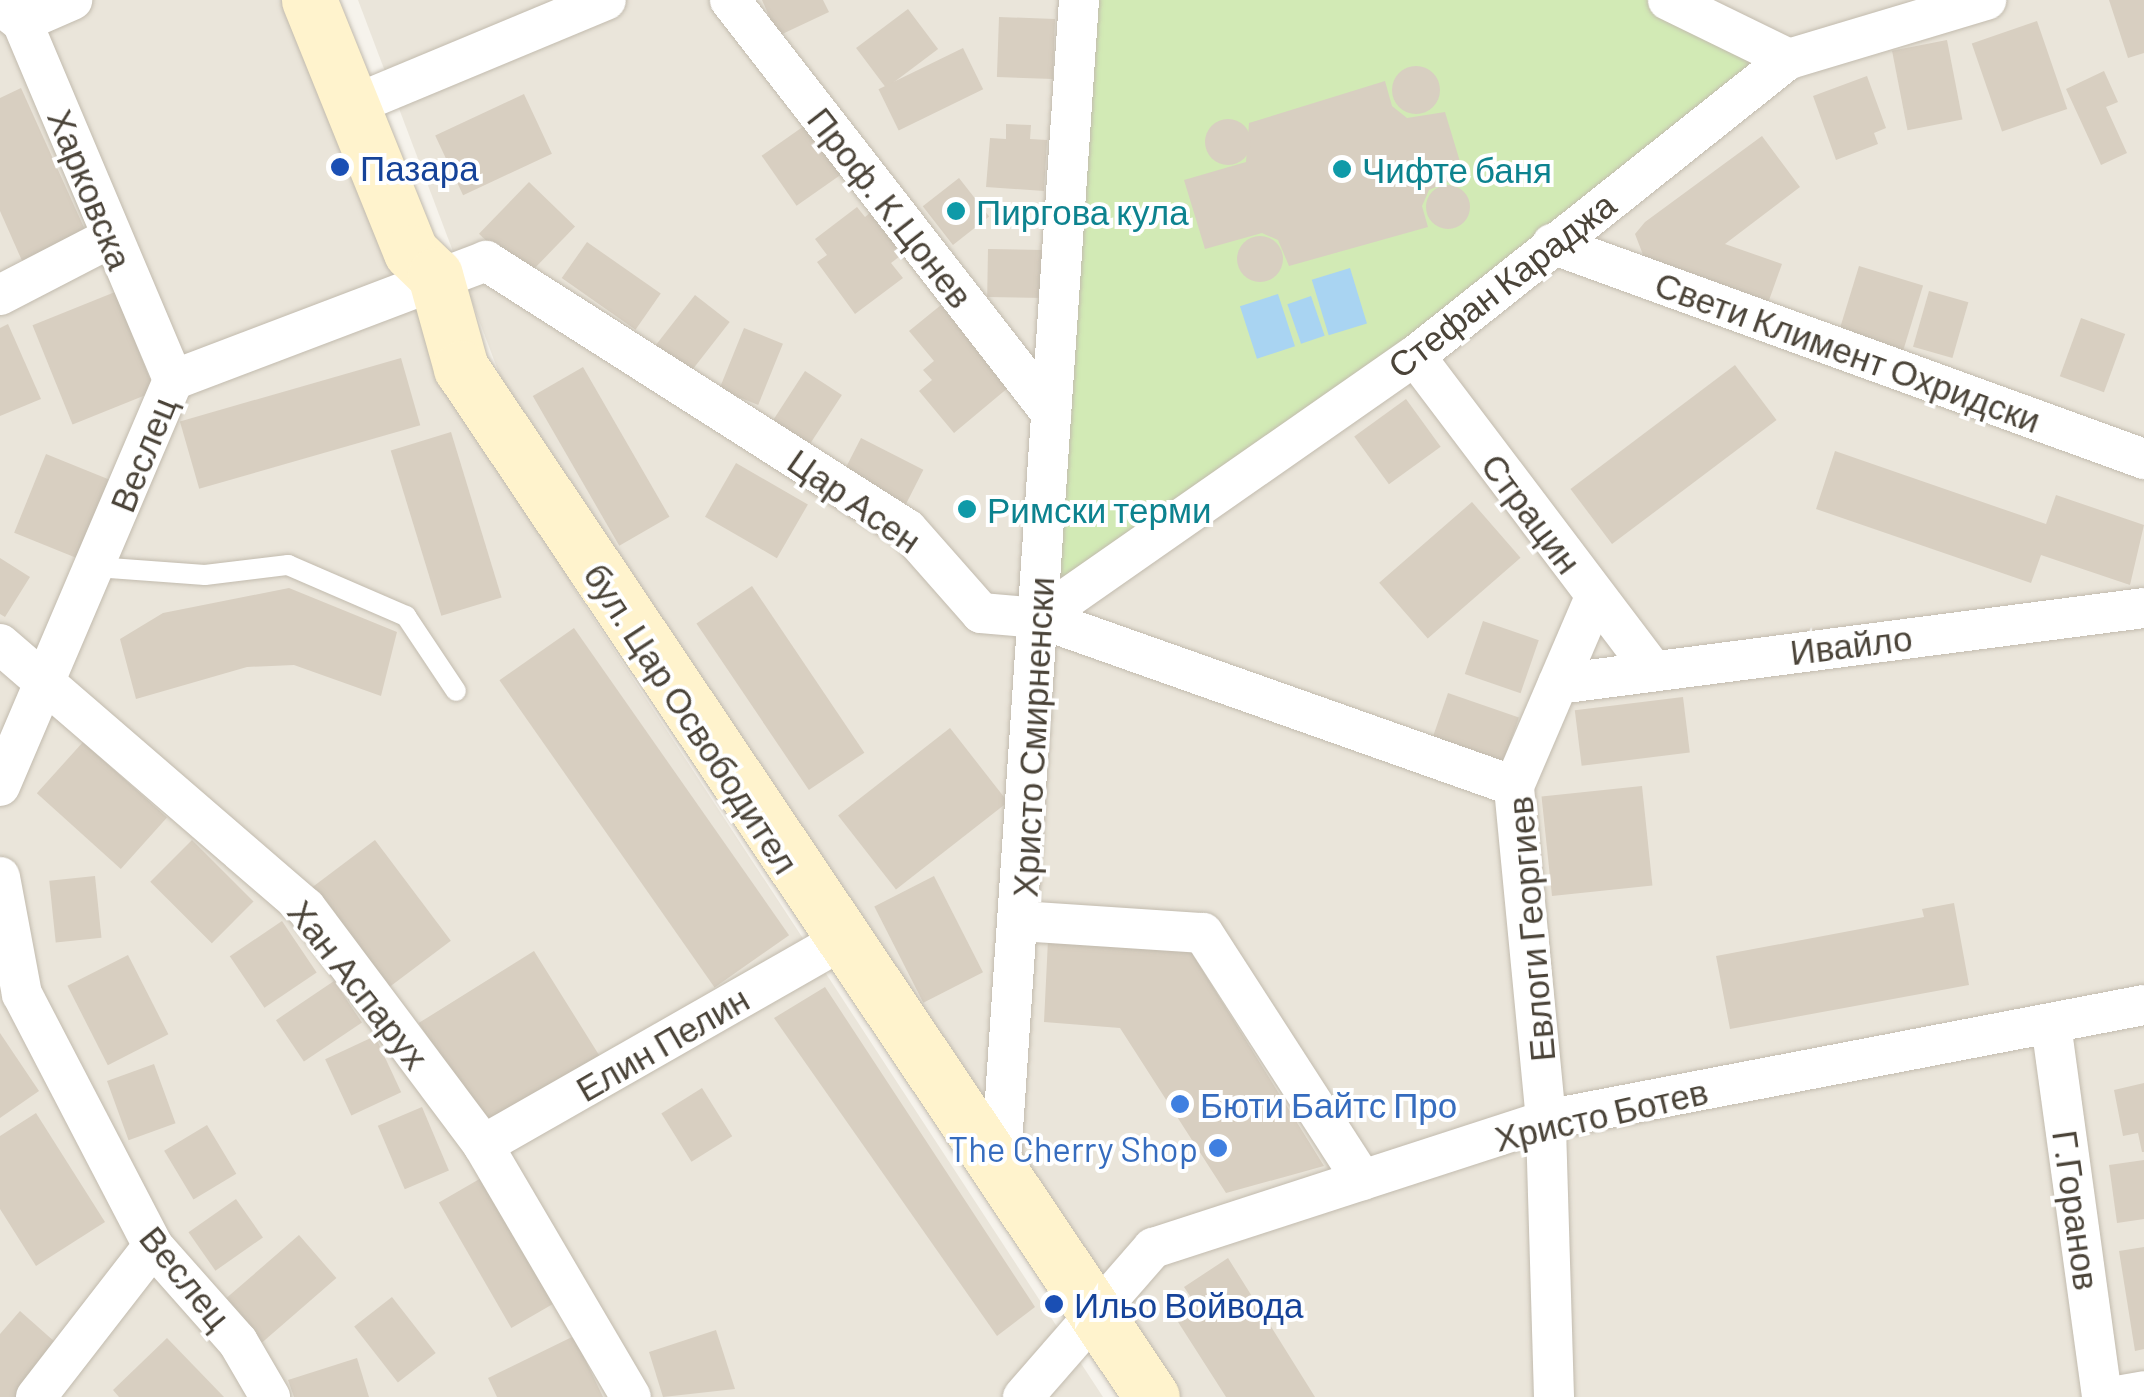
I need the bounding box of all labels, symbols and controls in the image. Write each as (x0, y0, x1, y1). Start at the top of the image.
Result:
street label: Проф. К.Цонев (800, 99, 982, 315)
street label: Харковска (40, 103, 142, 275)
place label: Пазара (360, 146, 479, 188)
place label: Чифте баня (1362, 148, 1552, 190)
marker: Пазара (329, 156, 351, 178)
marker: Чифте баня (1331, 158, 1353, 180)
street label: Стефан Караджа (1379, 182, 1623, 386)
place label: Пиргова кула (976, 190, 1189, 232)
marker: Пиргова кула (945, 200, 967, 222)
street label: Свети Климент Охридски (1650, 262, 2046, 440)
street label: Веслец (100, 390, 184, 518)
street label: Цар Асен (781, 439, 929, 561)
street label: Страцин (1473, 445, 1591, 581)
place label: Римски терми (987, 488, 1212, 530)
marker: Римски терми (956, 498, 978, 520)
street label: бул. Цар Освободител (576, 555, 808, 881)
street label: Христо Смирненски (1003, 576, 1061, 898)
street label: Ивайло (1788, 616, 1914, 672)
street label: Евлоги Георгиев (1497, 795, 1563, 1063)
street label: Хан Аспарух (280, 891, 438, 1077)
street label: Елин Пелин (568, 977, 756, 1109)
street label: Христо Ботев (1490, 1069, 1712, 1159)
place label: Бюти Байтс Про (1200, 1083, 1457, 1125)
marker: Бюти Байтс Про (1169, 1093, 1191, 1115)
place label: The Cherry Shop (948, 1127, 1198, 1169)
street label: Г.Горанов (2045, 1127, 2109, 1293)
marker: The Cherry Shop (1207, 1137, 1229, 1159)
street label: Веслец (132, 1217, 240, 1337)
place label: Ильо Войвода (1074, 1283, 1303, 1325)
marker: Ильо Войвода (1043, 1293, 1065, 1315)

